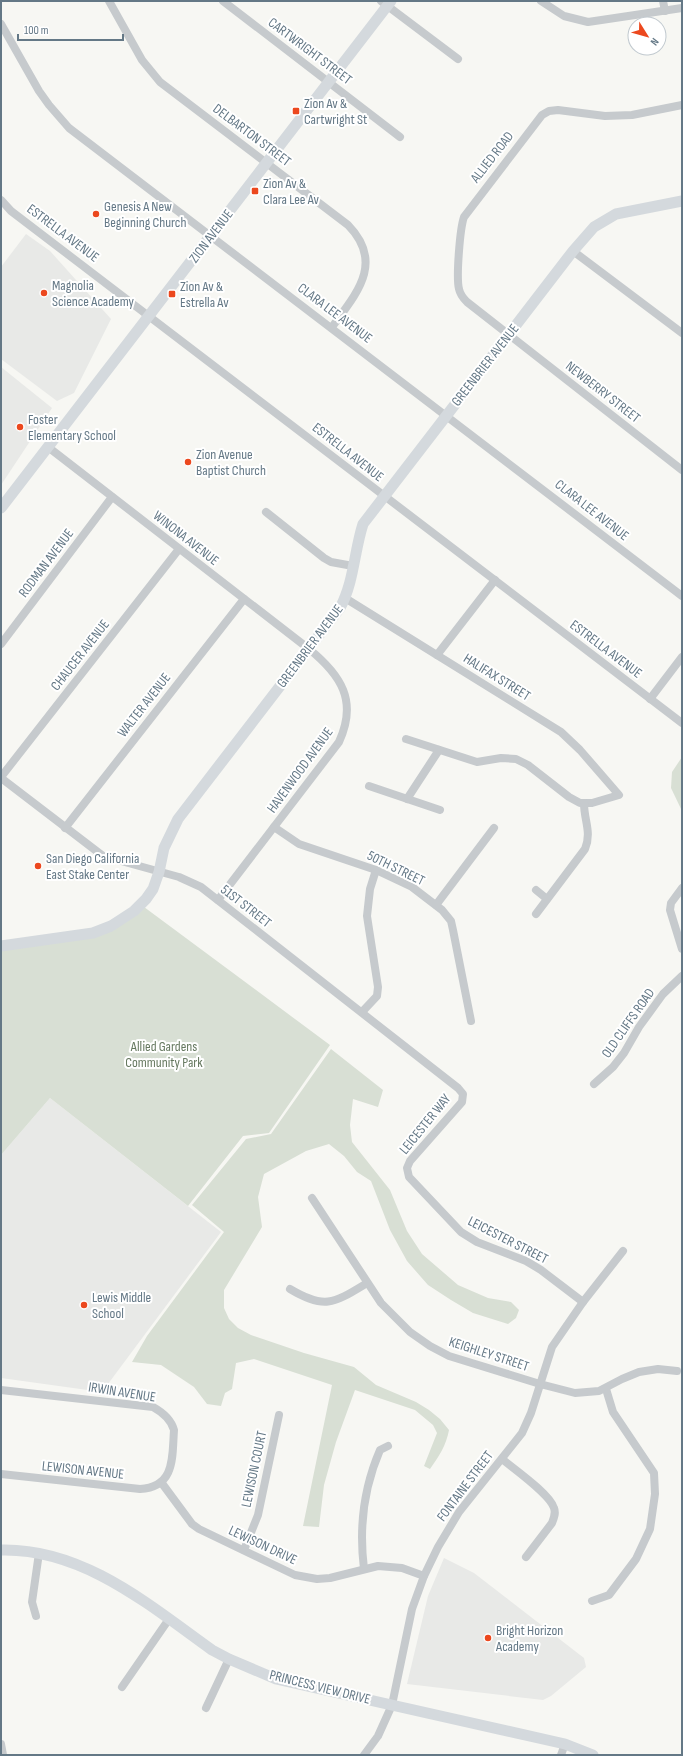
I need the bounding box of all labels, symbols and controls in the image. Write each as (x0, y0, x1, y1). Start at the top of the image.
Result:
street label: CARTWRIGHT STREET (265, 14, 356, 88)
scale bar (18, 16, 123, 42)
north arrow (627, 16, 667, 56)
text: 100 m (24, 23, 49, 38)
text: N (648, 35, 662, 48)
place label: Zion Av & Cartwright St (304, 95, 367, 128)
street label: DELBARTON STREET (210, 100, 295, 170)
marker: Zion Av & Cartwright St (291, 106, 301, 116)
street label: ALLIED ROAD (466, 128, 517, 187)
place label: Zion Av & Clara Lee Av (263, 175, 320, 208)
marker: Zion Av & Clara Lee Av (250, 186, 260, 196)
place label: Genesis A New Beginning Church (104, 198, 186, 231)
street label: ESTRELLA AVENUE (24, 200, 103, 266)
street label: ZION AVENUE (185, 206, 237, 266)
marker: Genesis A New Beginning Church (91, 209, 101, 219)
place label: Magnolia Science Academy (52, 277, 135, 310)
place label: Zion Av & Estrella Av (180, 278, 229, 311)
street label: CLARA LEE AVENUE (294, 279, 376, 347)
marker: Magnolia Science Academy (39, 288, 49, 298)
marker: Zion Av & Estrella Av (167, 289, 177, 299)
street label: GREENBRIER AVENUE (448, 320, 523, 409)
street label: NEWBERRY STREET (562, 358, 644, 427)
place label: Foster Elementary School (28, 411, 116, 444)
street label: ESTRELLA AVENUE (309, 419, 387, 485)
marker: Foster Elementary School (15, 422, 25, 432)
place label: Zion Avenue Baptist Church (196, 446, 266, 479)
marker: Zion Avenue Baptist Church (183, 457, 193, 467)
street label: CLARA LEE AVENUE (552, 476, 633, 544)
street label: WINONA AVENUE (150, 507, 222, 569)
street label: RODMAN AVENUE (15, 525, 77, 601)
street label: GREENBRIER AVENUE (273, 601, 347, 691)
street label: CHAUCER AVENUE (47, 616, 113, 694)
street label: ESTRELLA AVENUE (567, 616, 646, 682)
street label: HALIFAX STREET (460, 650, 534, 704)
street label: WALTER AVENUE (114, 669, 174, 740)
street label: HAVENWOOD AVENUE (263, 724, 337, 816)
street label: 50TH STREET (365, 847, 428, 889)
place label: San Diego California East Stake Center (46, 850, 139, 883)
marker: San Diego California East Stake Center (33, 861, 43, 871)
street label: 51ST STREET (217, 881, 275, 931)
street label: OLD CLIFFS ROAD (598, 985, 658, 1061)
park label: Allied Gardens Community Park (125, 1038, 203, 1071)
street label: LEICESTER WAY (396, 1090, 454, 1157)
street label: LEICESTER STREET (465, 1213, 551, 1268)
place label: Lewis Middle School (92, 1289, 151, 1322)
marker: Lewis Middle School (79, 1300, 89, 1310)
street label: KEIGHLEY STREET (447, 1333, 532, 1375)
street label: IRWIN AVENUE (87, 1378, 157, 1406)
street label: LEWISON COURT (238, 1429, 270, 1509)
street label: FONTAINE STREET (433, 1447, 497, 1525)
street label: LEWISON AVENUE (41, 1457, 125, 1483)
street label: LEWISON DRIVE (226, 1522, 300, 1568)
place label: Bright Horizon Academy (495, 1622, 563, 1655)
marker: Bright Horizon Academy (483, 1633, 493, 1643)
street label: PRINCESS VIEW DRIVE (268, 1666, 372, 1708)

